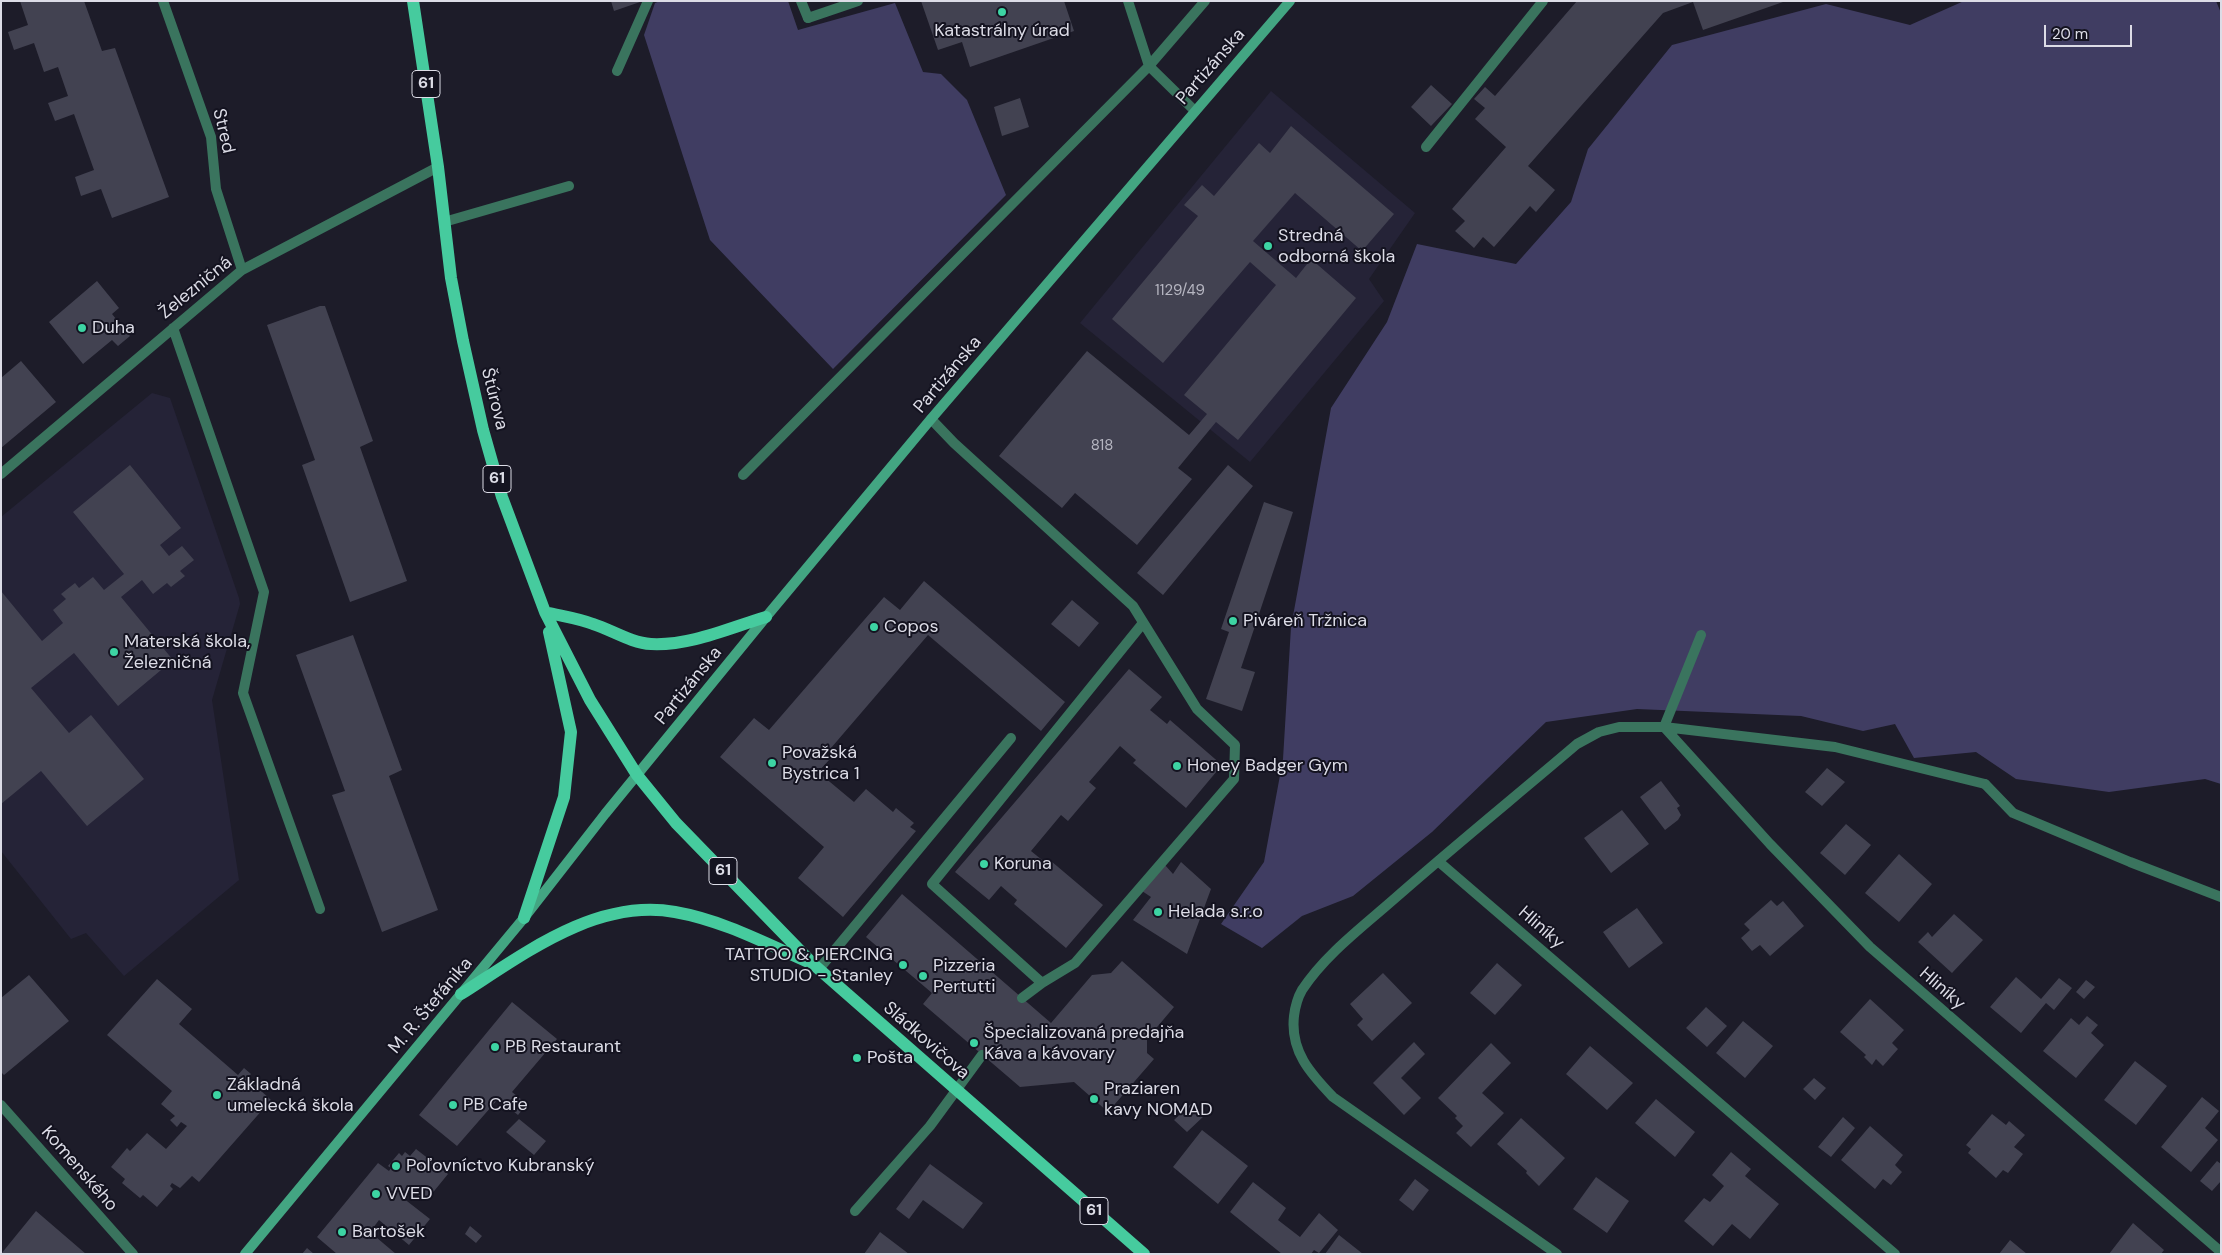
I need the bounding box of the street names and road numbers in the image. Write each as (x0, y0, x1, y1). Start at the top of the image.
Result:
street label: Partizánska (1172, 24, 1250, 110)
road number: 61 (412, 70, 440, 98)
street label: Stred (207, 106, 239, 156)
street label: Železničná (155, 252, 237, 324)
street label: Partizánska (909, 332, 987, 418)
street label: Štúrova (476, 366, 512, 432)
road number: 61 (483, 466, 511, 492)
street label: Partizánska (651, 643, 727, 729)
road number: 61 (709, 858, 737, 884)
street label: Hliníky (1514, 902, 1568, 954)
street label: M. R. Štefánika (384, 953, 478, 1059)
street label: Hliníky (1915, 963, 1969, 1015)
street label: Sládkovičova (878, 998, 974, 1084)
street label: Komenského (36, 1122, 122, 1216)
road number: 61 (1080, 1198, 1108, 1224)

